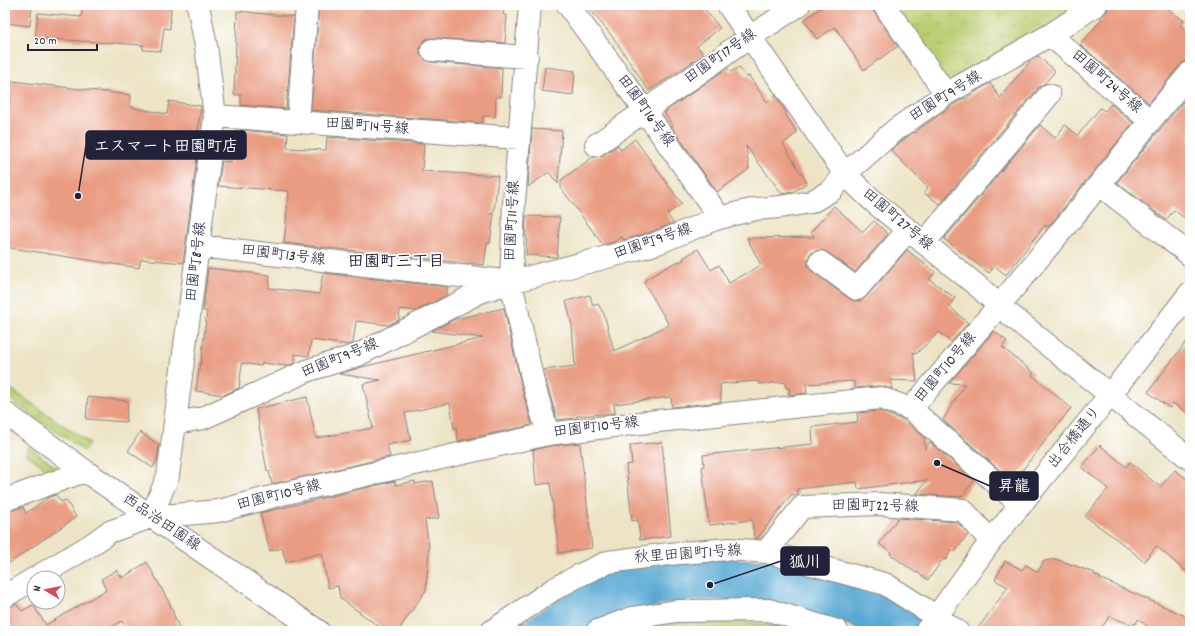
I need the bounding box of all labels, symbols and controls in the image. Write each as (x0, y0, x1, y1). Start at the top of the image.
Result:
street label: 田園町17号線 (680, 24, 762, 90)
scale bar (28, 26, 97, 52)
text: 20 m (34, 33, 57, 50)
street label: 田園町24号線 (1066, 45, 1146, 119)
street label: 田園町9号線 (905, 66, 987, 128)
street label: 田園町16号線 (611, 70, 679, 152)
street label: 田園町14号線 (324, 113, 410, 141)
callout: エスマート田園町店 (86, 131, 246, 159)
text: エスマート田園町店 (94, 136, 238, 159)
street label: 田園町11号線 (500, 180, 526, 262)
street label: 田園町27号線 (856, 184, 938, 256)
street label: 田園町9号線 (611, 218, 695, 266)
street label: 田園町8号線 (181, 220, 213, 304)
street label: 田園町13号線 (239, 240, 327, 272)
district label: 田園町三丁目 (348, 251, 444, 274)
street label: 田園町10号線 (910, 328, 982, 408)
street label: 田園町9号線 (298, 333, 382, 385)
street label: 出合橋通り (1043, 402, 1107, 474)
street label: 田園町10号線 (552, 412, 640, 444)
callout: 昇龍 (990, 472, 1038, 500)
street label: 田園町10号線 (234, 475, 324, 517)
text: 昇龍 (998, 476, 1030, 499)
street label: 西品治田園線 (118, 489, 204, 557)
street label: 田園町22号線 (831, 495, 919, 519)
street label: 秋里田園町1号線 (633, 540, 743, 570)
callout: 狐川 (781, 547, 829, 575)
text: 狐川 (789, 552, 821, 575)
north arrow (26, 570, 66, 610)
text: N (30, 584, 47, 593)

